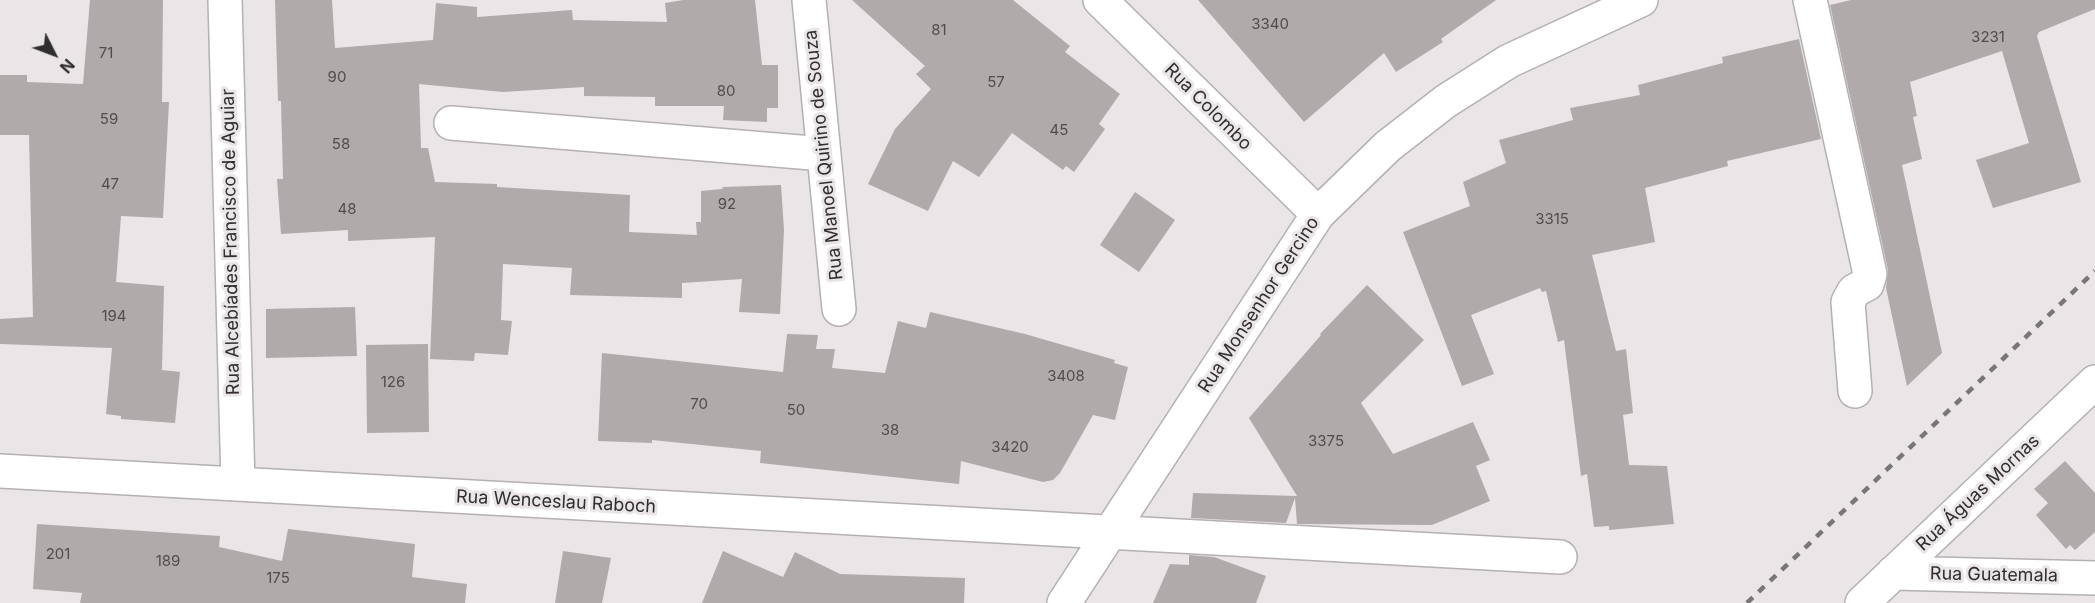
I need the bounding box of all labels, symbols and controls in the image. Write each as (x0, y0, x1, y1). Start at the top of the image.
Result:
house number: 3340 (1251, 15, 1289, 33)
house number: 81 (931, 21, 947, 39)
north arrow (24, 24, 84, 84)
house number: 3231 (1971, 28, 2005, 46)
street label: Rua Manoel Quirino de Souza (800, 29, 848, 281)
house number: 71 (99, 44, 113, 62)
text: N (56, 55, 79, 77)
street label: Rua Colombo (1160, 59, 1256, 155)
house number: 90 (328, 68, 346, 86)
house number: 57 (987, 73, 1005, 91)
house number: 80 (717, 82, 735, 100)
street label: Rua Alcebíades Francisco de Aguiar (218, 89, 244, 395)
house number: 59 (100, 110, 118, 128)
house number: 45 (1050, 121, 1068, 139)
house number: 58 (332, 135, 350, 153)
house number: 47 (101, 175, 119, 193)
house number: 92 (718, 195, 736, 213)
house number: 48 (338, 200, 356, 218)
house number: 3315 (1535, 210, 1569, 228)
street label: Rua Monsenhor Gercino (1194, 213, 1324, 397)
house number: 194 (101, 307, 127, 325)
house number: 3408 (1047, 367, 1085, 385)
house number: 126 (381, 373, 405, 391)
house number: 70 (690, 395, 708, 413)
house number: 50 (787, 401, 805, 419)
house number: 38 (881, 421, 899, 439)
street label: Rua Águas Mornas (1912, 430, 2044, 556)
house number: 3375 (1308, 432, 1344, 450)
house number: 3420 (991, 438, 1029, 456)
street label: Rua Wenceslau Raboch (455, 486, 657, 518)
house number: 201 (46, 545, 70, 563)
house number: 189 (156, 552, 180, 570)
street label: Rua Guatemala (1930, 563, 2058, 587)
house number: 175 (266, 569, 290, 587)

